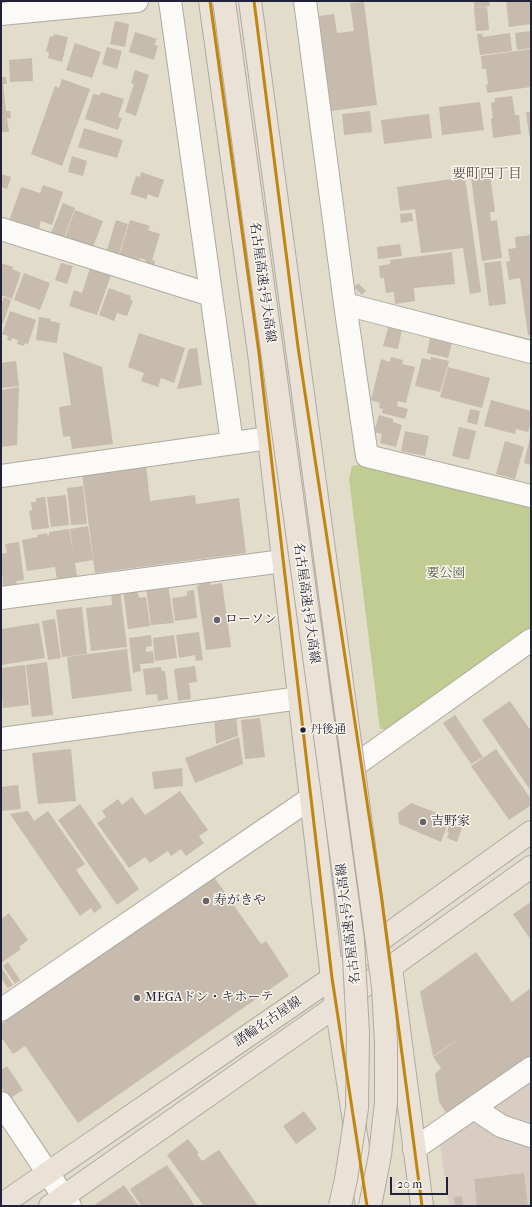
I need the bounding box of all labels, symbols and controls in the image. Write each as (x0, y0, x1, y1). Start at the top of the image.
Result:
district label: 要町四丁目 (452, 167, 522, 183)
street label: 名古屋高速3号大高線 (246, 220, 278, 344)
street label: 名古屋高速3号大高線 (290, 541, 322, 665)
park label: 要公園 (427, 566, 465, 582)
place label: ローソン (225, 612, 277, 628)
marker: ローソン (212, 615, 222, 625)
place label: 丹後通 (310, 723, 346, 737)
marker: 丹後通 (298, 725, 308, 735)
place label: 吉野家 (431, 814, 470, 830)
marker: 吉野家 (418, 817, 428, 827)
street label: 名古屋高速3号大高線 (334, 862, 364, 986)
place label: 寿がきや (214, 893, 266, 909)
marker: 寿がきや (201, 896, 211, 906)
place label: MEGAドン・キホーテ (145, 990, 273, 1006)
marker: MEGAドン・キホーテ (132, 993, 142, 1003)
street label: 諸輪名古屋線 (231, 994, 305, 1050)
scale bar (392, 1169, 450, 1195)
text: 20 m (397, 1177, 422, 1191)

